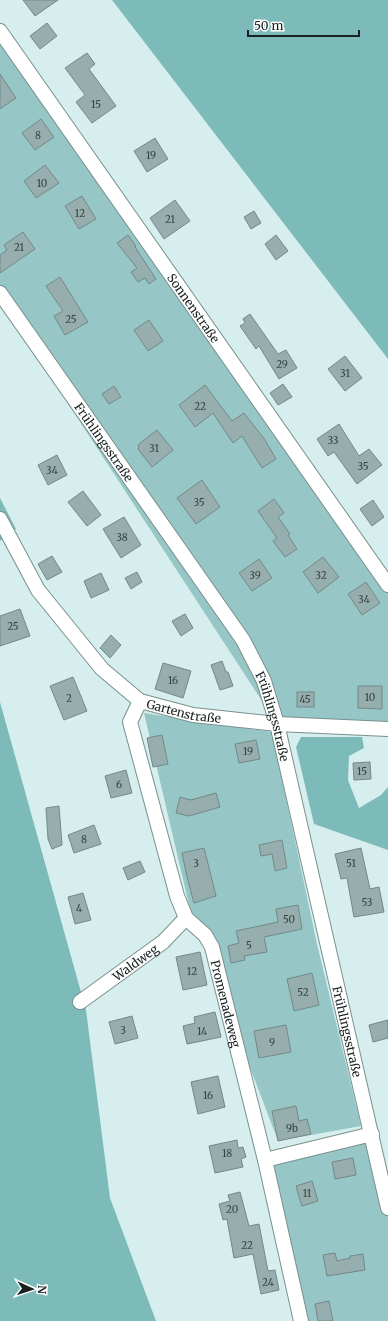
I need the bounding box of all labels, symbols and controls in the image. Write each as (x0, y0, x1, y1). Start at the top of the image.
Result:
scale bar (248, 12, 359, 38)
text: 50 m (254, 18, 283, 33)
house number: 15 (91, 98, 101, 111)
house number: 8 (35, 129, 41, 142)
house number: 19 (146, 149, 156, 162)
house number: 10 (37, 177, 47, 190)
house number: 12 (75, 207, 85, 220)
house number: 21 (165, 213, 176, 226)
house number: 21 (14, 241, 25, 254)
street label: Sonnenstraße (164, 270, 223, 345)
house number: 25 (65, 313, 77, 326)
house number: 29 (276, 358, 288, 371)
house number: 31 (340, 367, 350, 380)
street label: Frühlingsstraße (72, 400, 137, 484)
house number: 22 (194, 400, 206, 413)
house number: 33 (328, 434, 339, 447)
house number: 31 (149, 442, 159, 455)
house number: 35 (357, 460, 369, 473)
house number: 34 (46, 464, 58, 477)
house number: 35 (193, 496, 205, 509)
house number: 38 (116, 531, 128, 544)
house number: 39 (249, 569, 261, 582)
house number: 32 (315, 569, 327, 582)
house number: 34 (358, 593, 370, 606)
house number: 25 (7, 620, 19, 633)
street label: Frühlingsstraße (253, 669, 293, 763)
house number: 16 (168, 674, 178, 687)
house number: 10 (365, 691, 375, 704)
house number: 2 (66, 692, 72, 705)
house number: 45 (299, 693, 311, 706)
street label: Gartenstraße (145, 696, 222, 725)
house number: 19 (243, 745, 253, 758)
house number: 15 (357, 765, 367, 778)
house number: 6 (116, 778, 122, 791)
house number: 8 (81, 833, 87, 846)
house number: 3 (193, 857, 199, 870)
house number: 51 (346, 857, 356, 870)
house number: 53 (361, 896, 373, 909)
house number: 4 (76, 902, 82, 915)
house number: 50 (283, 913, 295, 926)
house number: 5 (246, 939, 252, 952)
street label: Waldweg (109, 940, 161, 984)
street label: Promenadeweg (208, 958, 244, 1050)
house number: 12 (187, 965, 197, 978)
street label: Frühlingsstraße (330, 984, 365, 1078)
house number: 52 (297, 986, 309, 999)
house number: 3 (120, 1024, 126, 1037)
house number: 14 (197, 1025, 207, 1038)
house number: 9 (269, 1036, 275, 1049)
house number: 16 (203, 1089, 213, 1102)
house number: 9b (286, 1122, 298, 1135)
house number: 18 (222, 1147, 232, 1160)
house number: 11 (303, 1187, 312, 1200)
house number: 20 (226, 1203, 238, 1216)
house number: 22 (241, 1239, 253, 1252)
north arrow (12, 1269, 52, 1309)
house number: 24 (262, 1276, 274, 1289)
text: N (35, 1285, 49, 1295)

